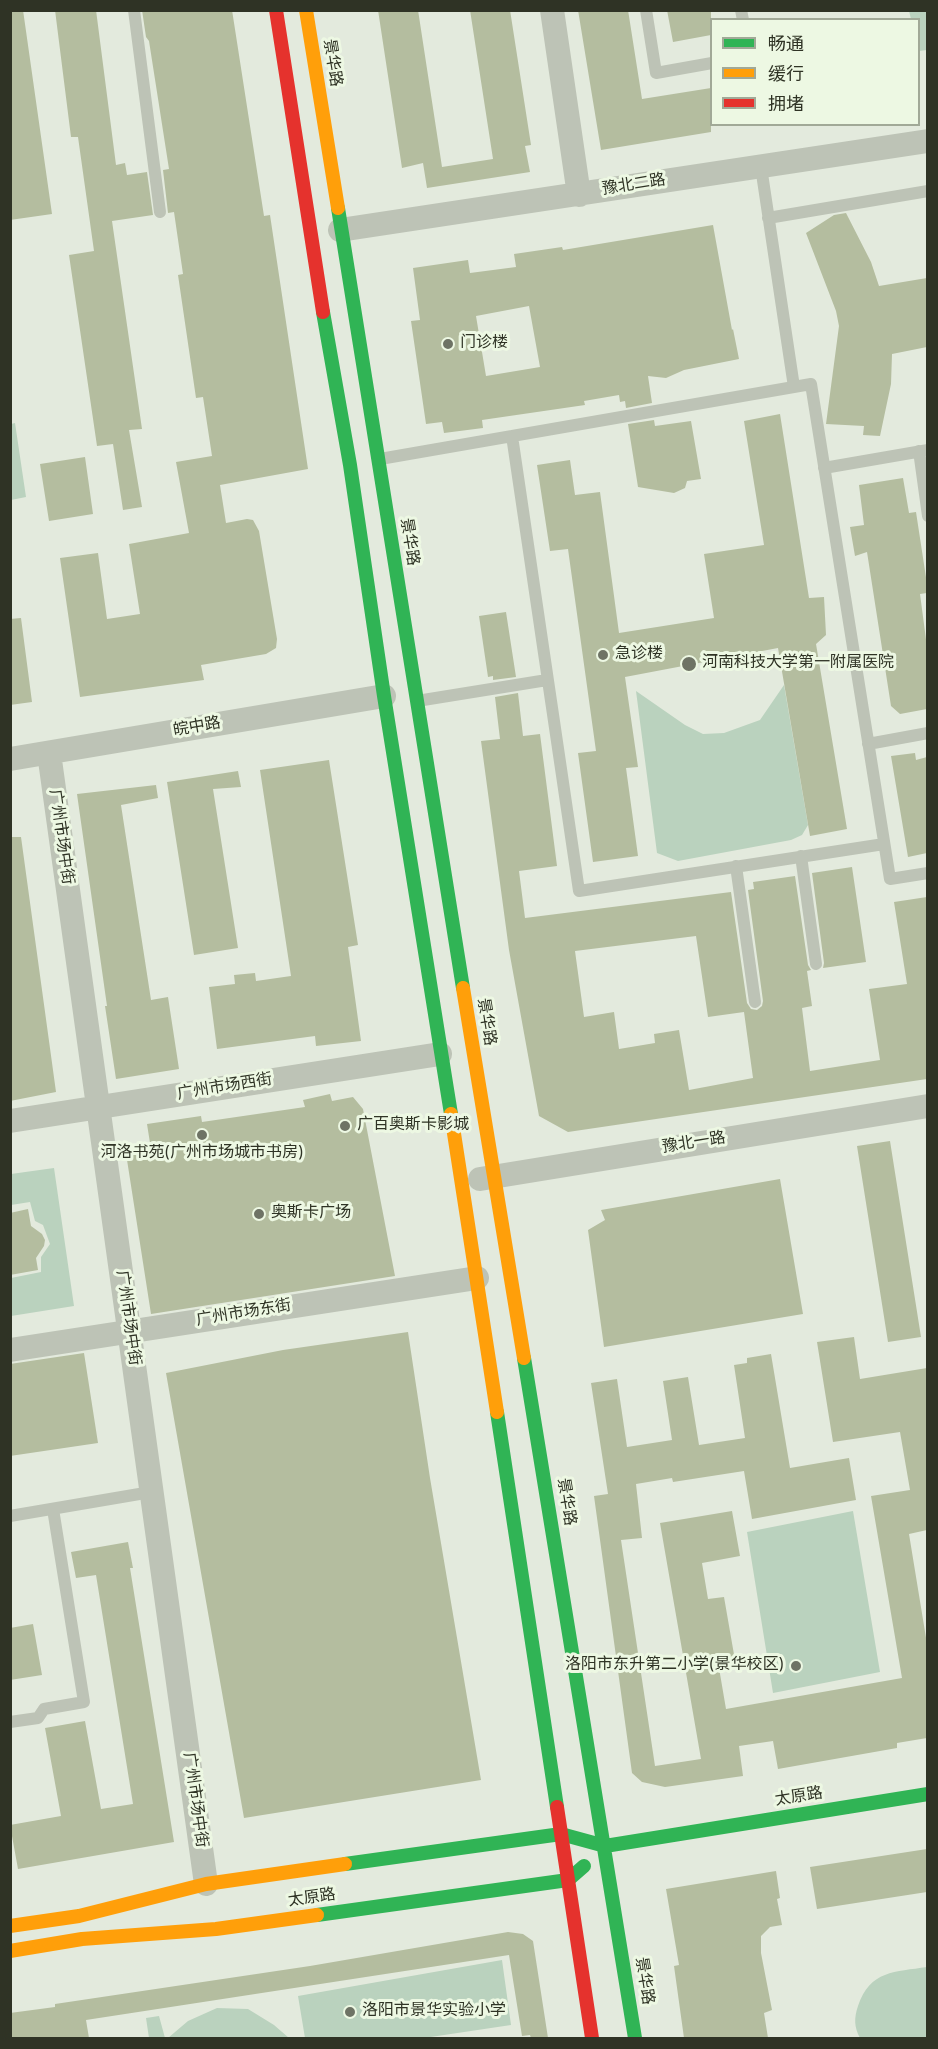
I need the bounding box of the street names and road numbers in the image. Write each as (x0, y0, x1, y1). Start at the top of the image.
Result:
street label: 景华路 (318, 38, 344, 88)
street label: 豫北二路 (601, 172, 667, 200)
street label: 景华路 (395, 517, 421, 567)
street label: 皖中路 (172, 714, 222, 742)
street label: 广州市场中街 (44, 788, 76, 886)
street label: 景华路 (472, 997, 498, 1047)
street label: 广州市场西街 (176, 1071, 274, 1105)
street label: 豫北一路 (661, 1130, 727, 1158)
street label: 广州市场中街 (111, 1269, 143, 1367)
street label: 广州市场东街 (195, 1297, 293, 1331)
street label: 景华路 (552, 1477, 578, 1527)
street label: 广州市场中街 (178, 1751, 210, 1849)
street label: 太原路 (774, 1785, 824, 1811)
street label: 太原路 (287, 1886, 337, 1912)
street label: 景华路 (630, 1956, 656, 2006)

